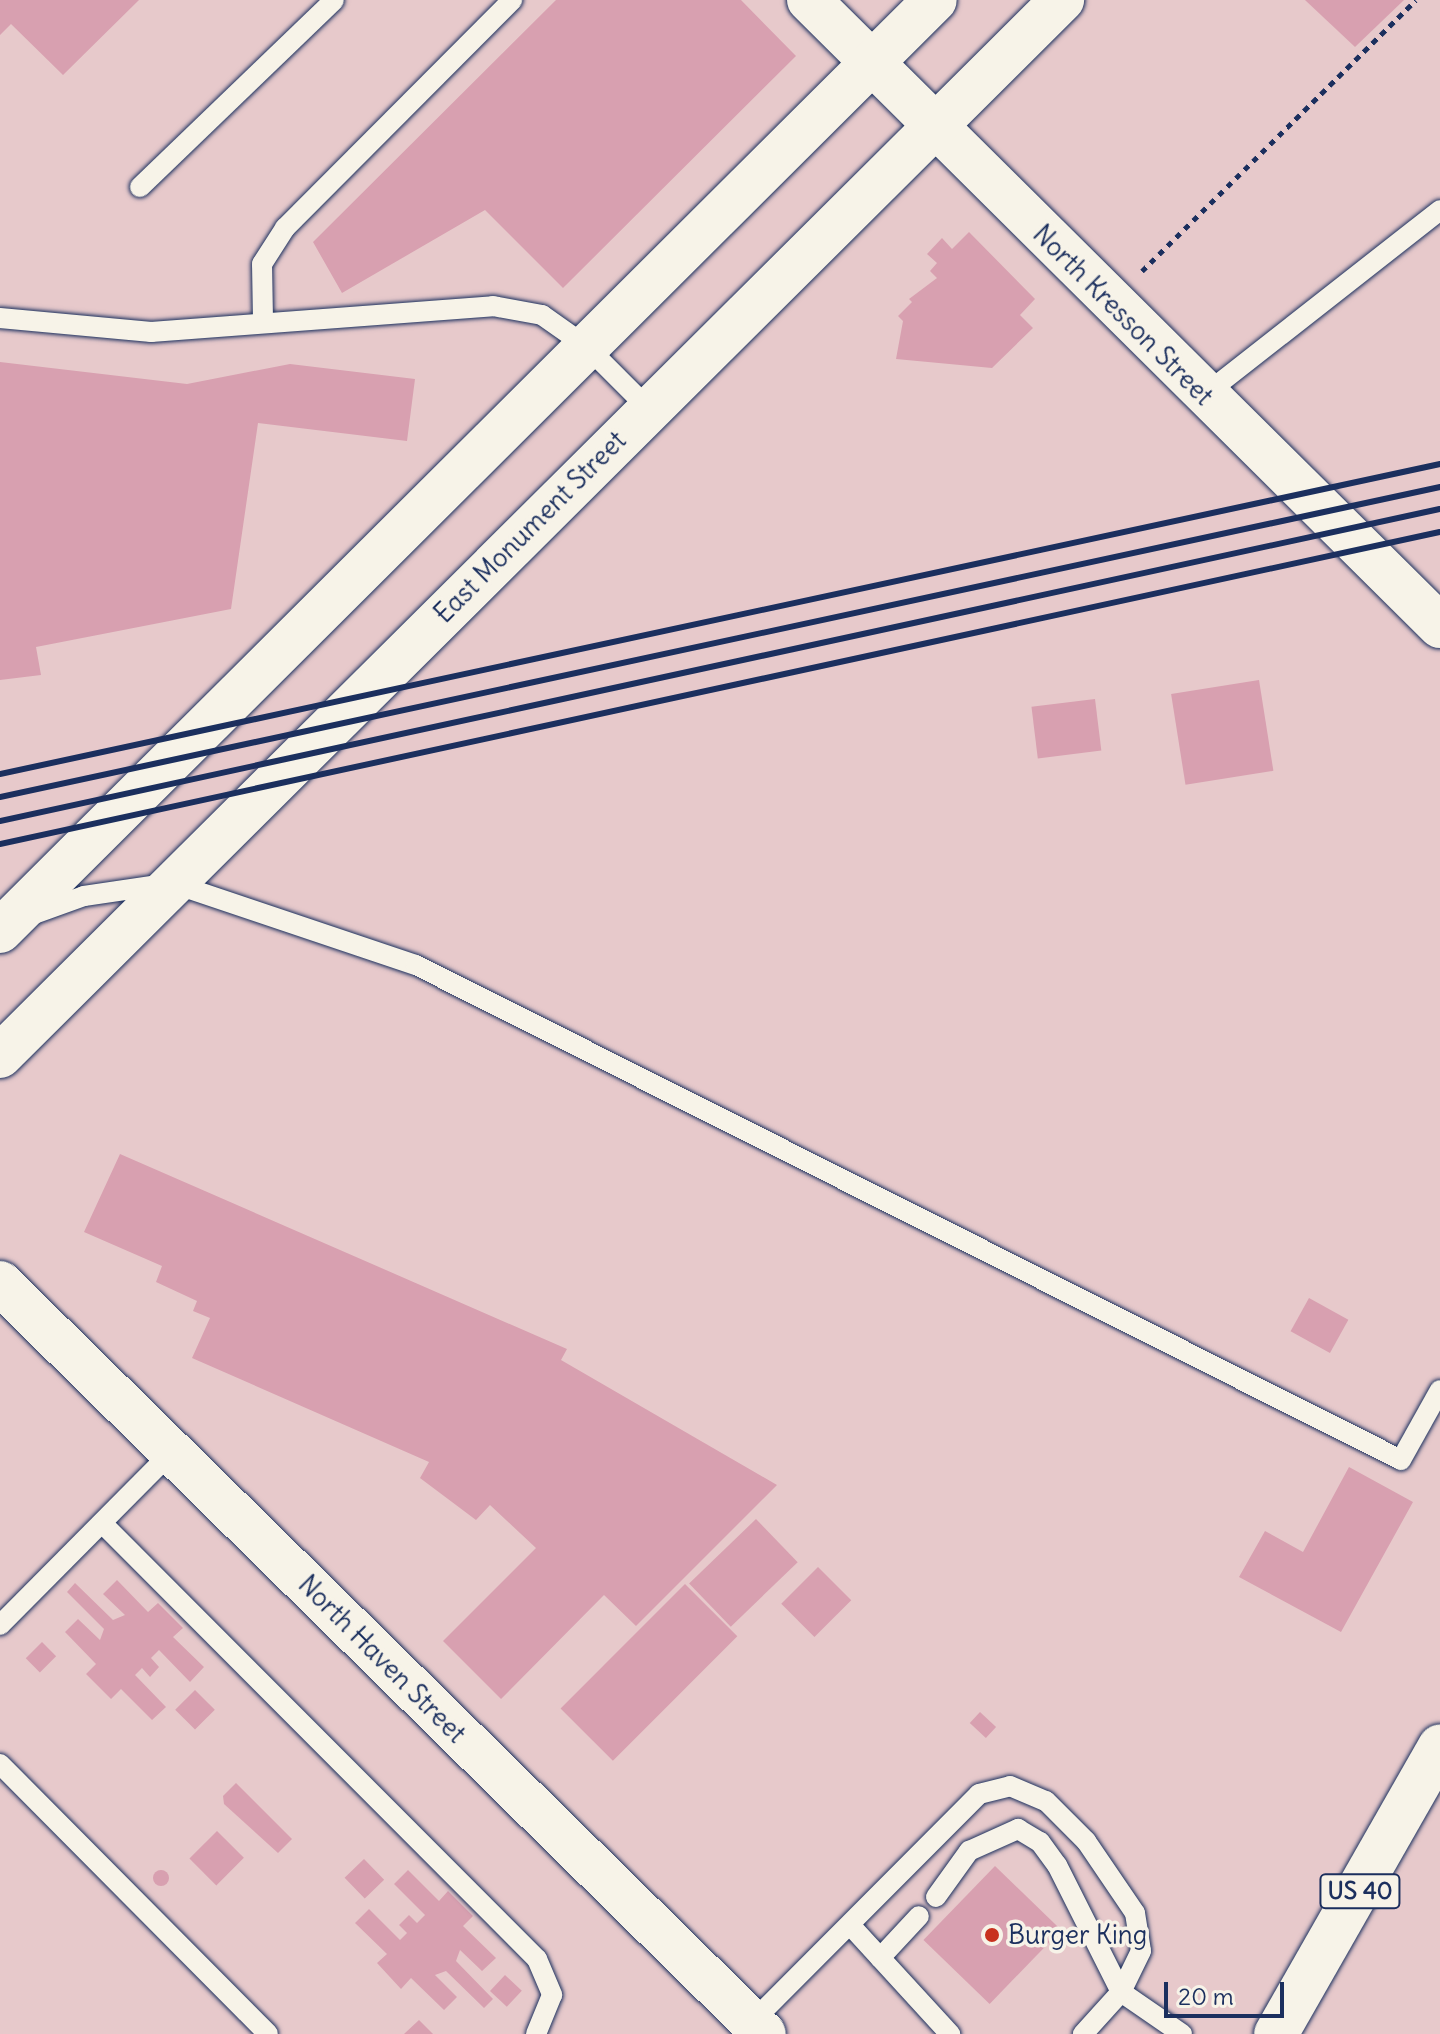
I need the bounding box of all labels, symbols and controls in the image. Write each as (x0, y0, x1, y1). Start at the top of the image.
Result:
street label: North Kresson Street (1027, 219, 1219, 411)
street label: East Monument Street (428, 425, 632, 629)
street label: North Haven Street (292, 1569, 472, 1749)
road number: US 40 (1318, 1871, 1402, 1911)
place label: Burger King (1008, 1919, 1147, 1951)
marker: Burger King (983, 1926, 1001, 1944)
scale bar (1168, 1966, 1288, 2016)
text: 20 m (1178, 1981, 1234, 2011)

